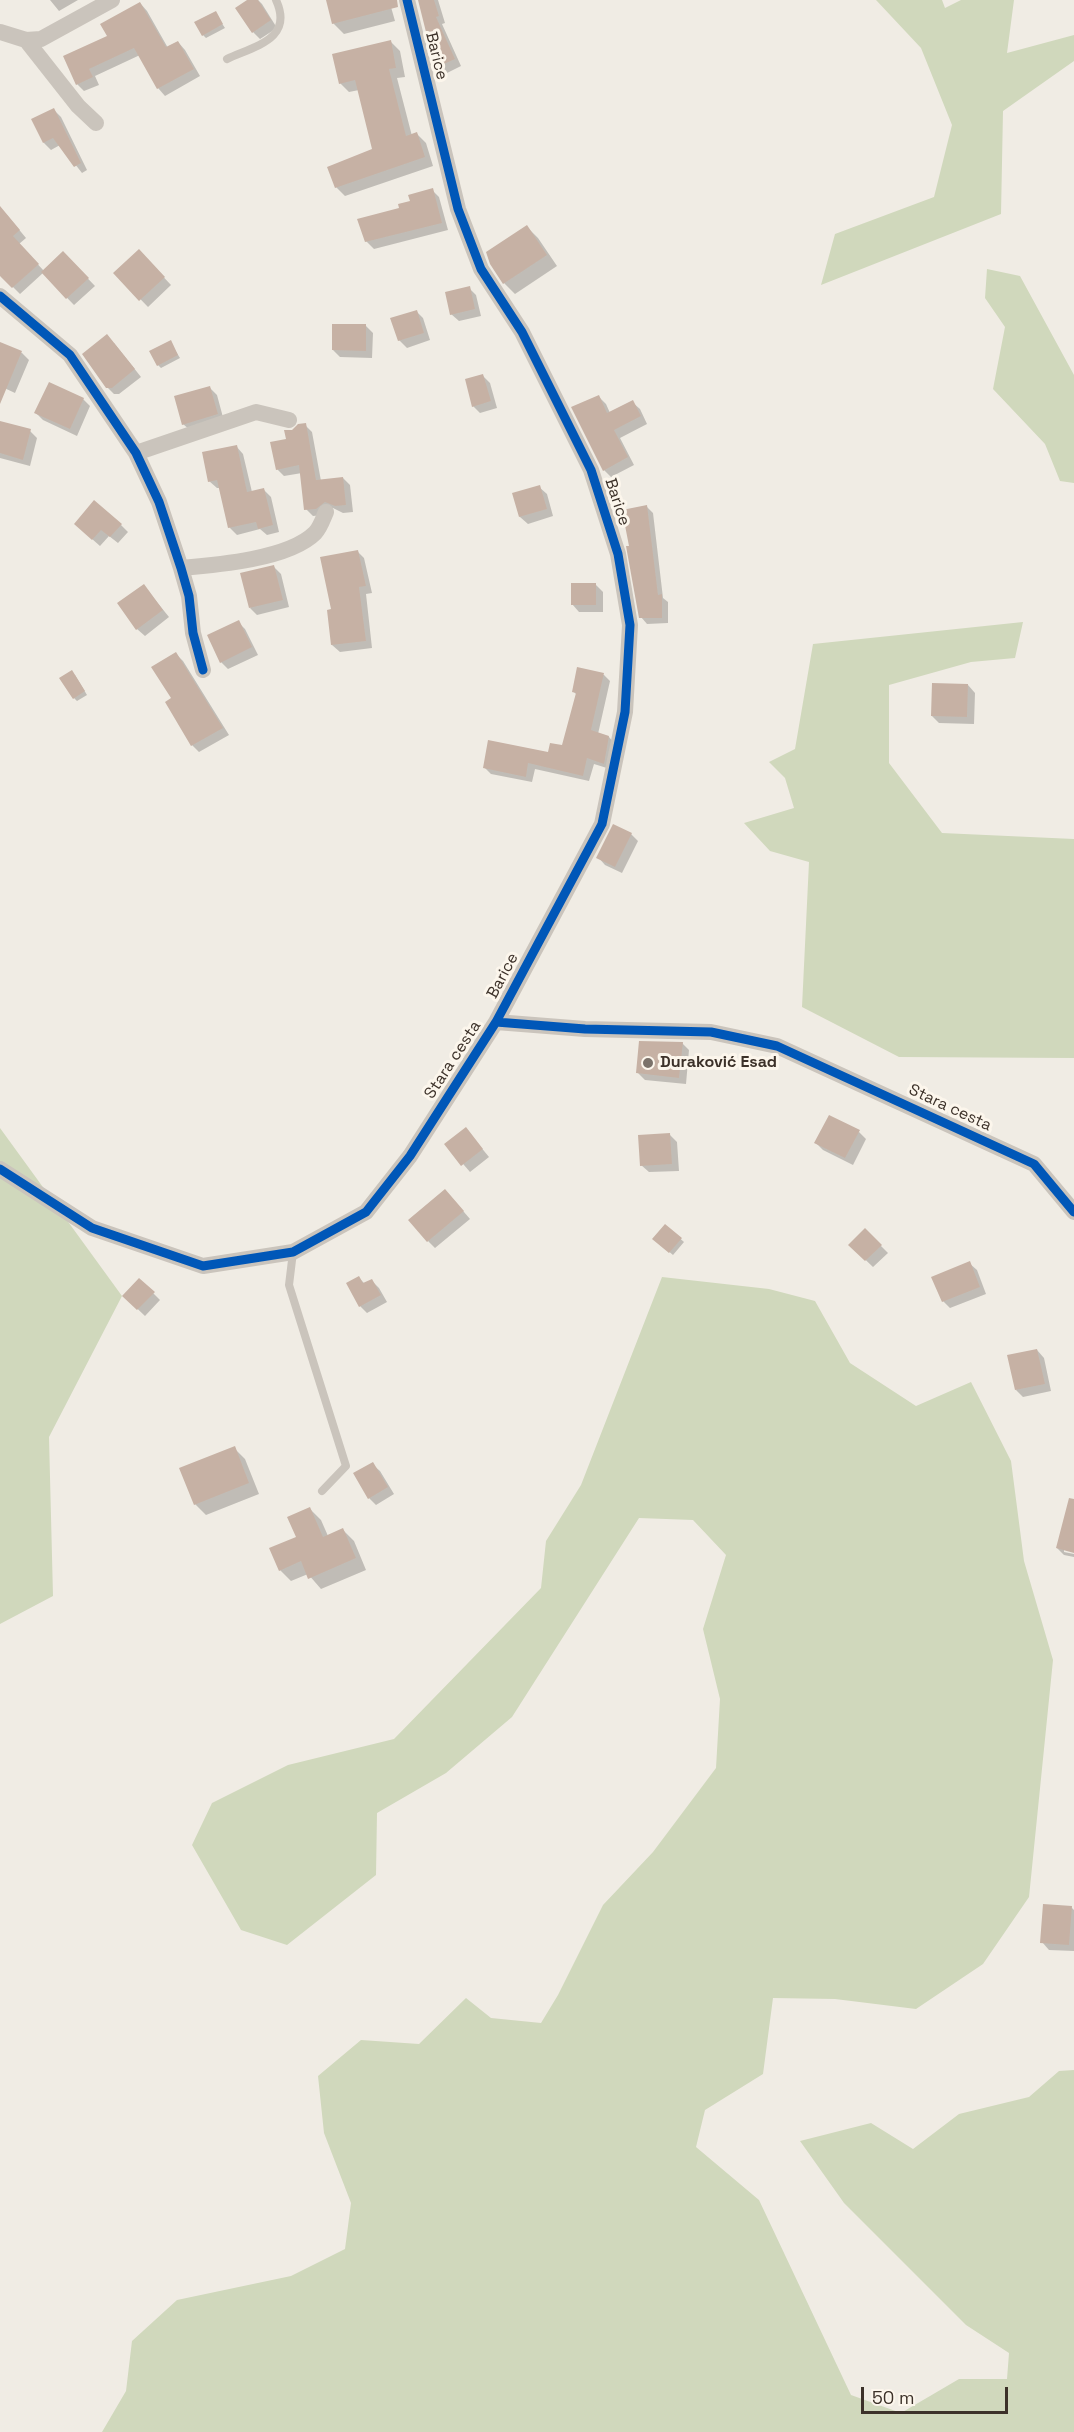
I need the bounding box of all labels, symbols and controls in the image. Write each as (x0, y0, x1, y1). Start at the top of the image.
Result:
street label: Barice (421, 30, 451, 82)
street label: Barice (600, 476, 634, 528)
street label: Barice (483, 950, 523, 1002)
street label: Stara cesta (421, 1017, 485, 1103)
place label: Duraković Esad (660, 1053, 777, 1073)
marker: Duraković Esad (641, 1056, 655, 1070)
street label: Stara cesta (906, 1080, 994, 1136)
scale bar (864, 2375, 1011, 2413)
text: 50 m (872, 2386, 914, 2409)

